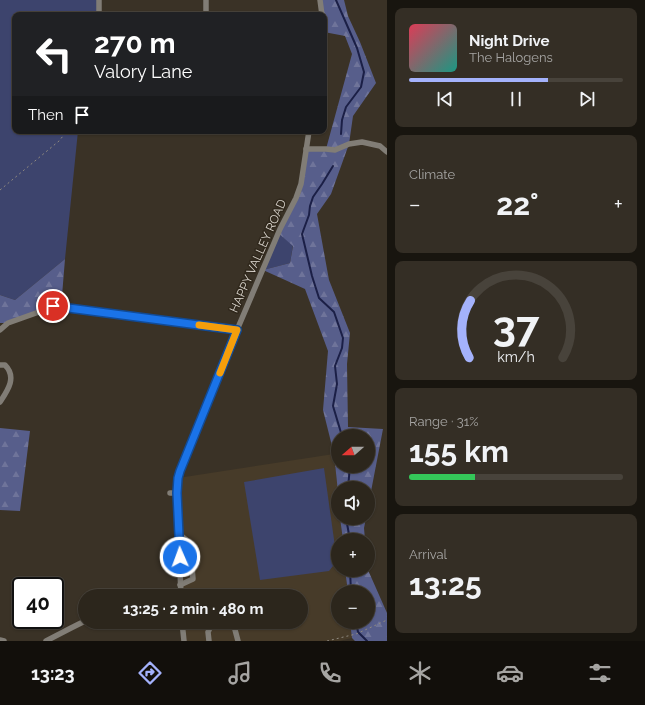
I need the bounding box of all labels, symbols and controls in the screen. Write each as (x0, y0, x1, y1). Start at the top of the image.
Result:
text: 270 m (94, 27, 175, 60)
icon: left (28, 28, 80, 80)
text: Night Drive (469, 32, 549, 50)
text: The Halogens (469, 50, 553, 65)
text: Valory Lane (94, 61, 192, 82)
icon: previous (434, 88, 456, 110)
icon: pause (505, 88, 527, 110)
icon: next (576, 88, 598, 110)
icon: arrive (71, 104, 93, 126)
text: Then (28, 106, 63, 124)
text: Climate (409, 167, 455, 182)
text: 22° (496, 187, 538, 222)
text: − (409, 191, 421, 217)
text: + (614, 191, 623, 217)
street label: HAPPY VALLEY ROAD (227, 197, 289, 315)
pin (36, 289, 70, 323)
icon: arrive (42, 295, 64, 317)
text: 37 (493, 302, 540, 351)
text: km/h (497, 349, 535, 365)
text: Range · 31% (409, 414, 479, 429)
north arrow (331, 429, 375, 473)
map controls (331, 429, 375, 629)
text: 155 km (409, 434, 509, 469)
button: sound (331, 481, 375, 525)
button: + (331, 533, 375, 577)
position arrow (159, 536, 201, 578)
text: Arrival (409, 547, 447, 562)
text: 13:25 (409, 567, 482, 602)
speed limit sign: 40 (12, 577, 64, 629)
button: − (331, 585, 375, 629)
text: 13:25 · 2 min · 480 m (123, 600, 263, 618)
icon: directions (136, 659, 164, 687)
icon: music (226, 659, 254, 687)
icon: phone (316, 659, 344, 687)
icon: climate (406, 659, 434, 687)
icon: car (496, 659, 524, 687)
icon: filters (586, 659, 614, 687)
text: 13:23 (31, 663, 75, 684)

